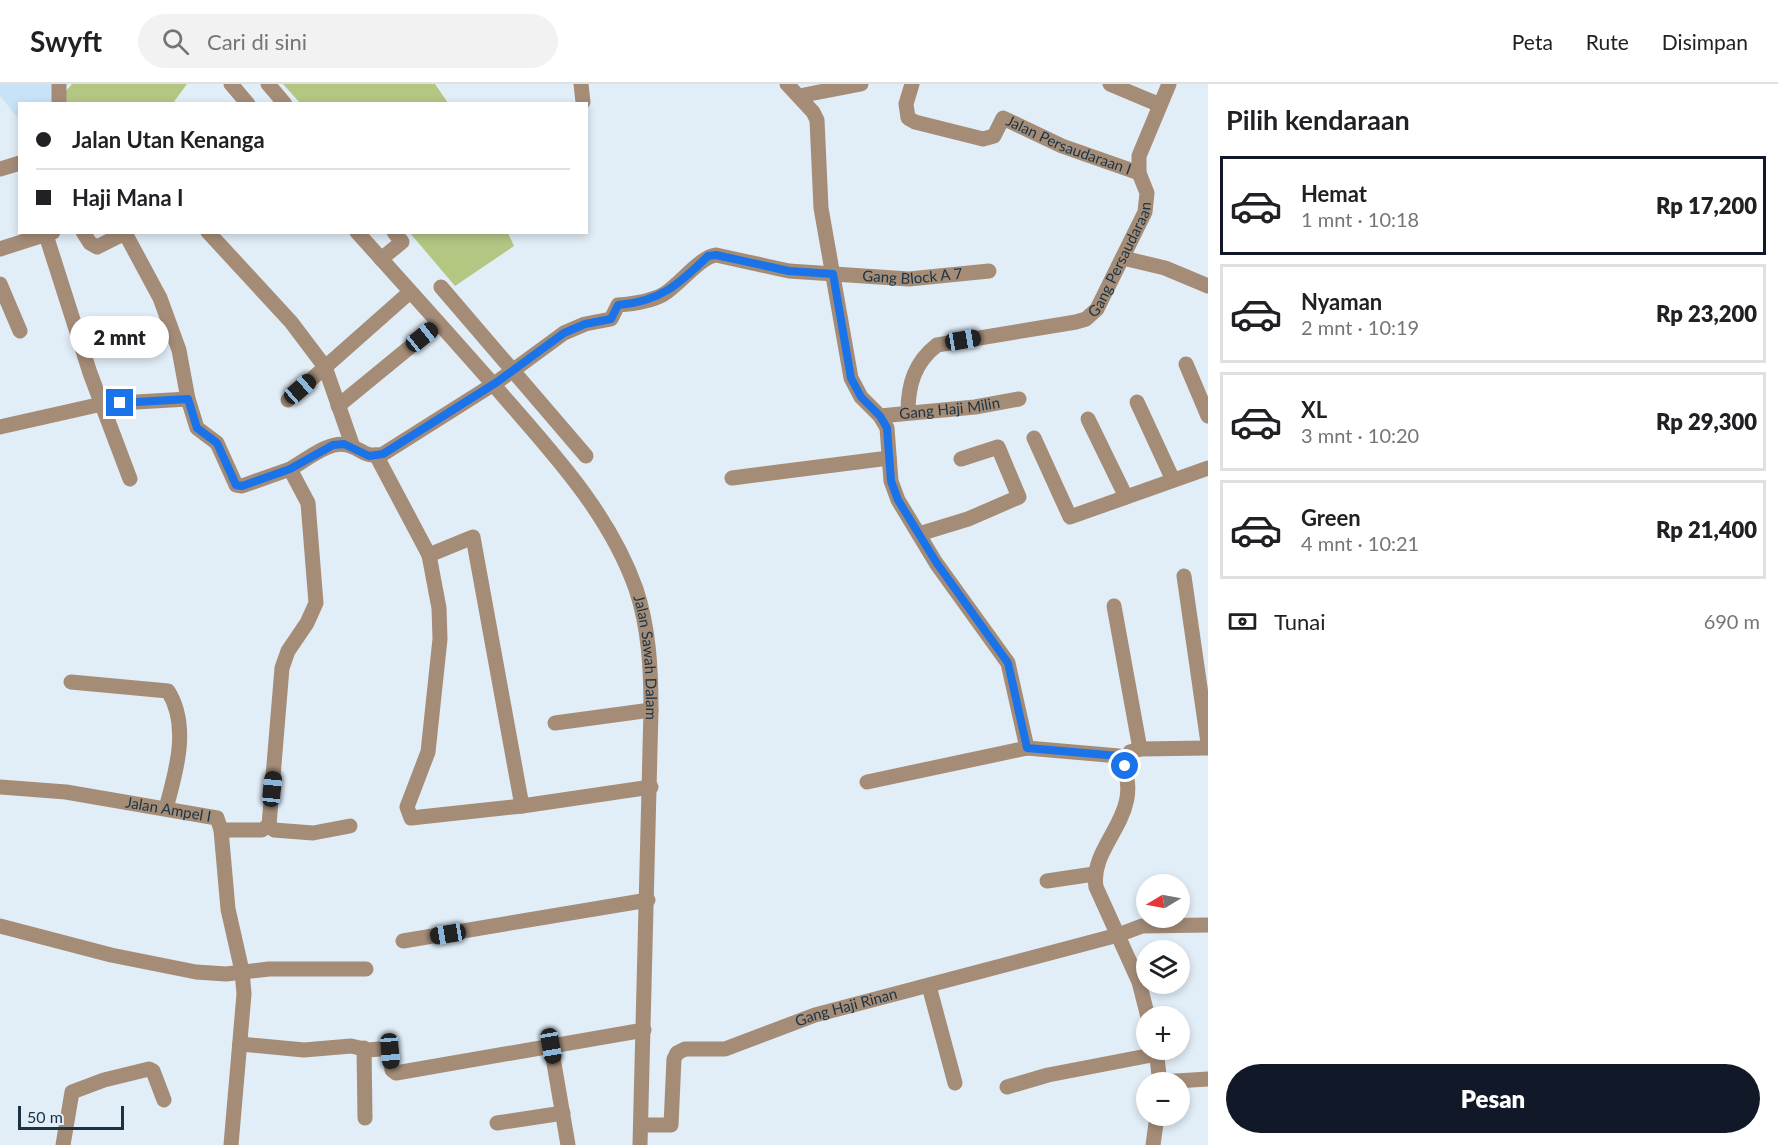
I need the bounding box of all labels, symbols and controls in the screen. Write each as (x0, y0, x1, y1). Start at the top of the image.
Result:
search box (138, 14, 558, 68)
text: Swyft (30, 24, 102, 58)
icon: search (159, 25, 192, 58)
text: Cari di sini (207, 28, 307, 55)
text: Peta (1512, 29, 1553, 54)
text: Rute (1586, 29, 1629, 54)
text: Disimpan (1662, 29, 1748, 54)
text: Pilih kendaraan (1226, 103, 1410, 136)
street label: Jalan Persaudaraan I (1004, 111, 1134, 178)
text: Jalan Utan Kenanga (72, 126, 265, 153)
icon: car (1229, 179, 1283, 233)
text: Hemat (1301, 180, 1367, 207)
text: Haji Mana I (72, 184, 183, 211)
text: Rp 17,200 (1656, 192, 1757, 219)
street label: Gang Persaudaraan (1084, 201, 1154, 321)
text: 1 mnt · 10:18 (1301, 207, 1419, 231)
street label: Gang Block A 7 (862, 264, 963, 287)
icon: car (1229, 287, 1283, 341)
text: Nyaman (1301, 288, 1382, 315)
text: Rp 23,200 (1656, 300, 1757, 327)
text: 2 mnt · 10:19 (1301, 315, 1419, 339)
callout: 2 mnt (70, 316, 170, 358)
car (402, 319, 442, 355)
text: 2 mnt (93, 325, 146, 349)
car (944, 328, 982, 352)
car (281, 370, 319, 408)
route end (106, 389, 133, 416)
street label: Gang Haji Milin (898, 393, 1001, 422)
icon: car (1229, 395, 1283, 449)
text: XL (1301, 396, 1327, 423)
text: Rp 29,300 (1656, 408, 1757, 435)
text: 3 mnt · 10:20 (1301, 423, 1419, 447)
icon: car (1229, 503, 1283, 557)
text: Green (1301, 504, 1361, 531)
text: Rp 21,400 (1656, 516, 1757, 543)
text: 4 mnt · 10:21 (1301, 531, 1419, 555)
street label: Jalan Sawah Dalam (630, 593, 661, 720)
icon: cash (1226, 605, 1259, 638)
text: Tunai (1274, 608, 1325, 635)
text: 690 m (1704, 609, 1760, 633)
route start (1111, 752, 1138, 779)
car (261, 770, 283, 808)
street label: Jalan Ampel I (124, 792, 213, 825)
north arrow (1136, 874, 1190, 928)
map controls (1136, 874, 1190, 1126)
car (429, 922, 467, 946)
button: layers (1136, 940, 1190, 994)
street label: Gang Haji Rinan (792, 984, 899, 1030)
button: + (1136, 1006, 1190, 1060)
car (539, 1027, 563, 1065)
car (379, 1032, 401, 1070)
button: Pesan (1226, 1064, 1760, 1133)
button: − (1136, 1072, 1190, 1126)
scale bar (18, 1103, 124, 1130)
text: 50 m (27, 1107, 63, 1126)

